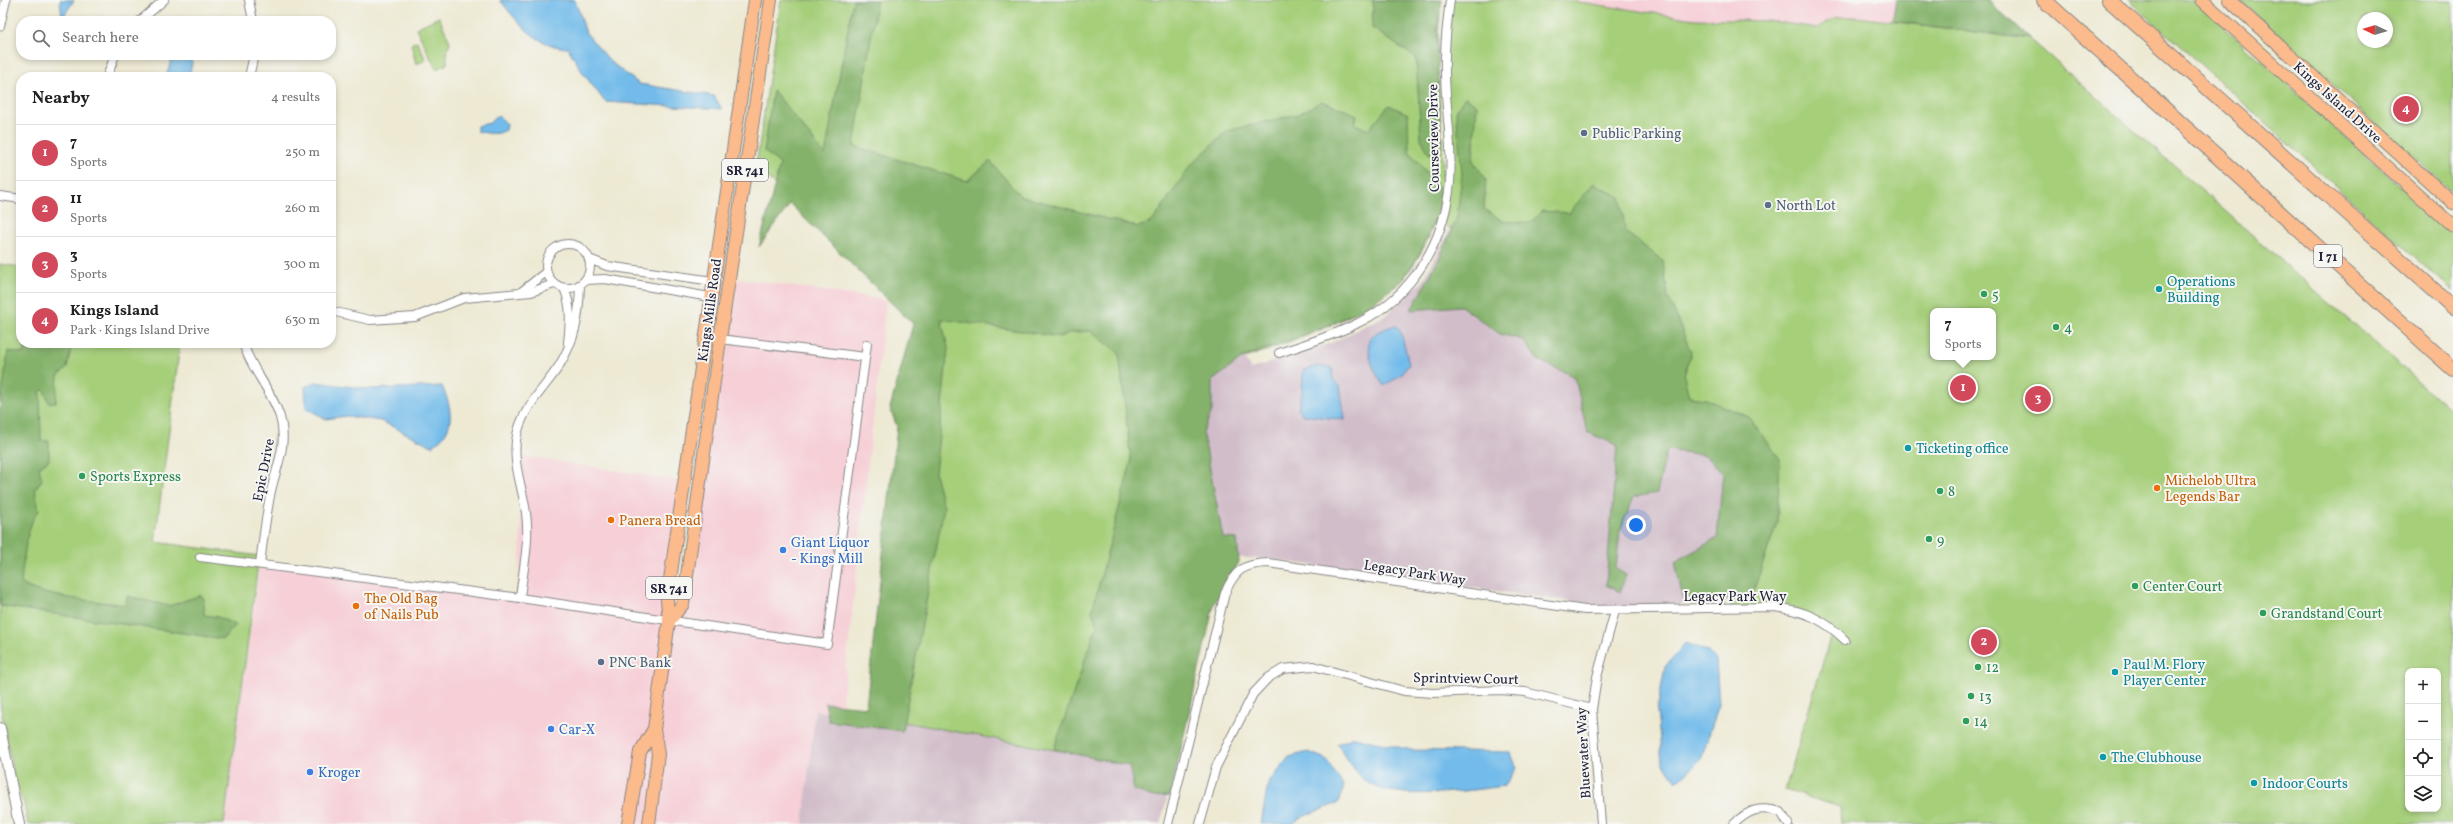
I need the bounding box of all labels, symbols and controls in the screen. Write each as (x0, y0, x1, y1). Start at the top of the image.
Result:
north arrow (2357, 12, 2393, 48)
search box (16, 16, 336, 60)
icon: search (30, 27, 52, 49)
text: Search here (62, 28, 139, 49)
street label: Kings Island Drive (2289, 58, 2386, 148)
street label: Courseview Drive (1424, 83, 1445, 192)
text: Nearby (32, 87, 90, 110)
text: 4 results (271, 89, 320, 107)
pin: 4 (2393, 94, 2419, 124)
place label: Public Parking (1592, 125, 1681, 144)
marker: Public Parking (1579, 128, 1589, 138)
text: 7 (70, 133, 77, 154)
text: 1 (42, 144, 48, 162)
text: 250 m (285, 144, 320, 162)
text: Sports (70, 154, 107, 172)
road number: SR 741 (722, 159, 768, 181)
text: 11 (70, 189, 82, 210)
place label: North Lot (1776, 197, 1836, 216)
text: 2 (42, 200, 48, 218)
text: 260 m (285, 200, 320, 218)
marker: North Lot (1763, 200, 1773, 210)
text: Sports (70, 210, 107, 228)
text: 3 (70, 245, 78, 266)
road number: I 71 (2314, 245, 2342, 267)
text: 3 (42, 256, 48, 274)
text: 300 m (284, 256, 320, 274)
street label: Kings Mills Road (694, 257, 727, 363)
text: Sports (70, 266, 107, 284)
place label: Operations Building (2167, 273, 2235, 308)
marker: Operations Building (2154, 284, 2164, 294)
place label: 5 (1992, 286, 1999, 305)
marker: 5 (1979, 289, 1989, 299)
text: Kings Island (70, 301, 159, 322)
popup (1930, 308, 1996, 360)
text: 4 (41, 312, 49, 330)
text: 630 m (285, 312, 320, 330)
text: 7 (1944, 315, 1952, 336)
place label: 4 (2064, 319, 2072, 338)
text: Park · Kings Island Drive (70, 322, 210, 340)
marker: 4 (2051, 322, 2061, 332)
text: Sports (1944, 336, 1982, 354)
pin: 1 (1950, 373, 1976, 403)
pin: 3 (2025, 384, 2051, 414)
street label: Epic Drive (249, 437, 280, 503)
place label: Ticketing office (1916, 440, 2009, 459)
marker: Ticketing office (1903, 443, 1913, 453)
place label: Sports Express (90, 468, 181, 487)
marker: Sports Express (77, 471, 87, 481)
place label: Michelob Ultra Legends Bar (2165, 472, 2257, 507)
place label: 8 (1948, 483, 1955, 502)
marker: Michelob Ultra Legends Bar (2152, 483, 2162, 493)
marker: 8 (1935, 486, 1945, 496)
place label: Panera Bread (619, 512, 701, 531)
marker: Panera Bread (606, 515, 616, 525)
your location (1626, 515, 1646, 535)
place label: 9 (1937, 531, 1944, 550)
place label: Giant Liquor - Kings Mill (791, 534, 870, 569)
marker: 9 (1924, 534, 1934, 544)
marker: Giant Liquor - Kings Mill (778, 545, 788, 555)
street label: Legacy Park Way (1362, 556, 1468, 591)
road number: SR 741 (646, 577, 692, 599)
place label: Center Court (2143, 578, 2223, 597)
marker: Center Court (2130, 581, 2140, 591)
street label: Legacy Park Way (1684, 588, 1787, 607)
place label: The Old Bag of Nails Pub (364, 590, 439, 625)
marker: The Old Bag of Nails Pub (351, 601, 361, 611)
place label: Grandstand Court (2271, 605, 2383, 624)
marker: Grandstand Court (2258, 608, 2268, 618)
pin: 2 (1971, 627, 1997, 657)
place label: PNC Bank (609, 654, 672, 673)
place label: Paul M. Flory Player Center (2123, 656, 2206, 691)
marker: PNC Bank (596, 657, 606, 667)
place label: 12 (1986, 659, 1999, 678)
marker: 12 (1973, 662, 1983, 672)
marker: Paul M. Flory Player Center (2110, 667, 2120, 677)
map controls (2405, 668, 2441, 812)
button: + (2405, 668, 2441, 704)
street label: Sprintview Court (1413, 669, 1519, 690)
place label: 13 (1979, 688, 1992, 707)
marker: 13 (1966, 691, 1976, 701)
button: − (2405, 704, 2441, 740)
street label: Bluewater Way (1573, 706, 1596, 799)
place label: 14 (1974, 713, 1988, 732)
marker: 14 (1961, 716, 1971, 726)
place label: Car-X (559, 721, 595, 740)
marker: Car-X (546, 724, 556, 734)
button: locate (2405, 740, 2441, 776)
place label: The Clubhouse (2111, 749, 2202, 768)
marker: The Clubhouse (2098, 752, 2108, 762)
place label: Kroger (318, 764, 361, 783)
marker: Kroger (305, 767, 315, 777)
place label: Indoor Courts (2262, 775, 2348, 794)
button: layers (2405, 776, 2441, 812)
marker: Indoor Courts (2249, 778, 2259, 788)

